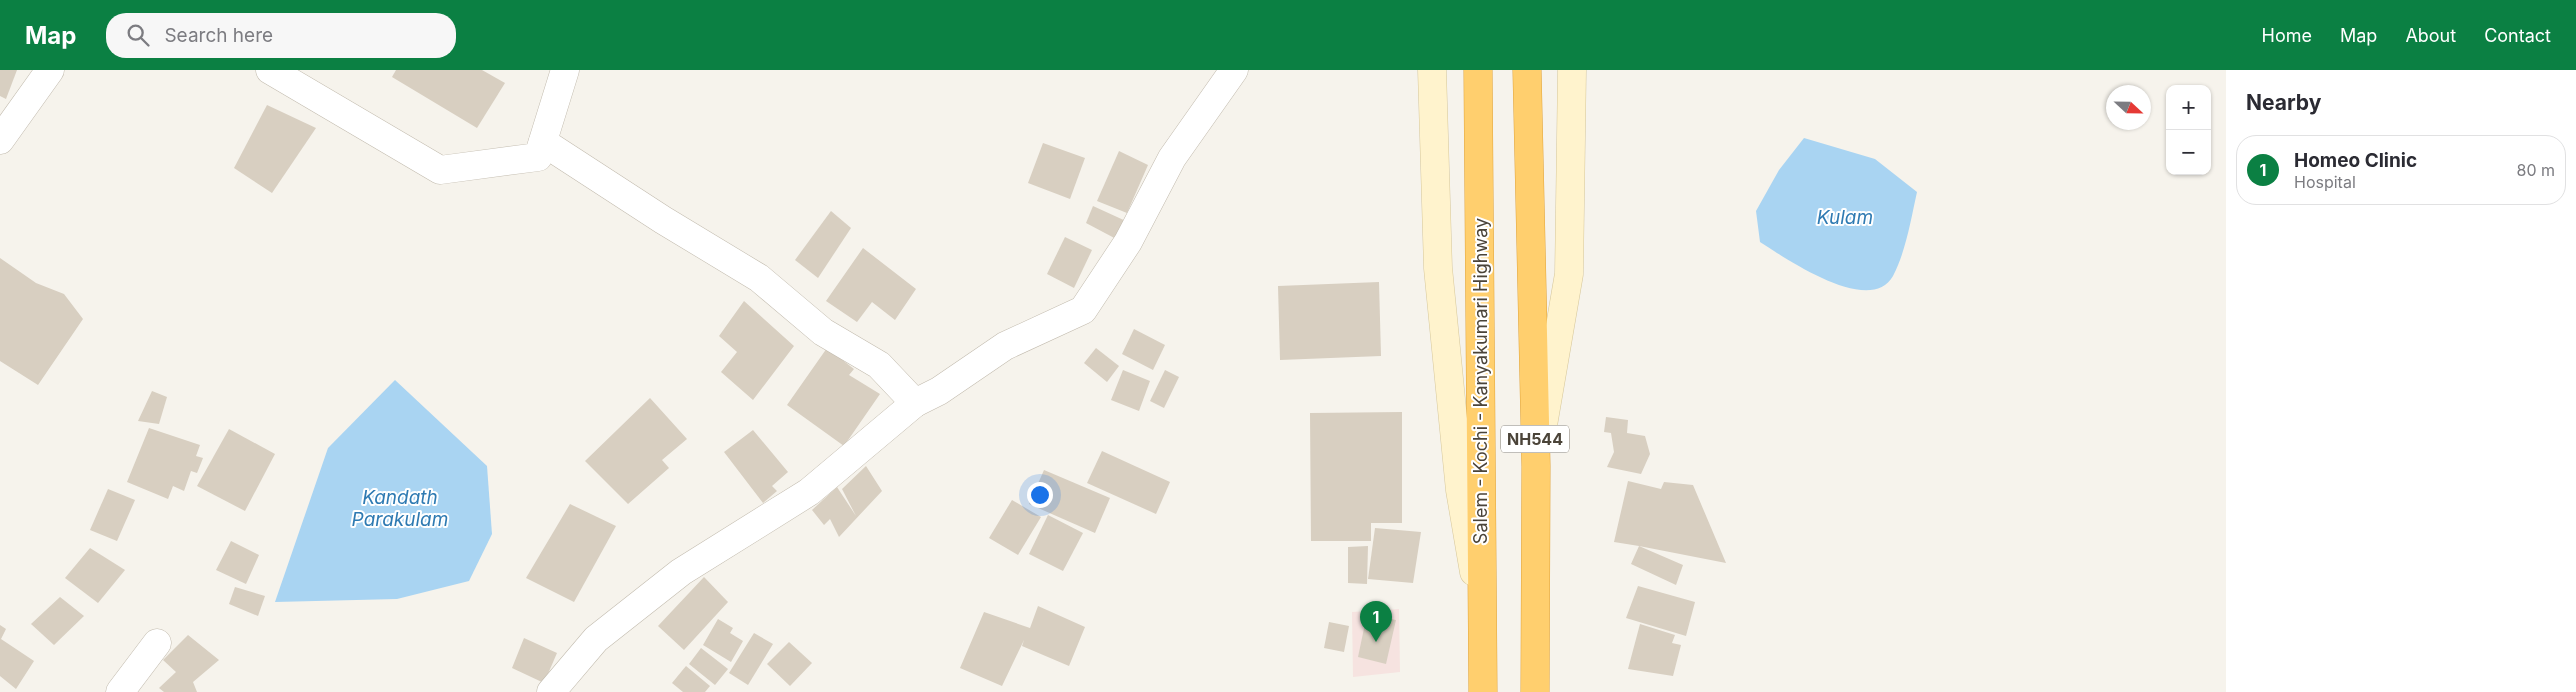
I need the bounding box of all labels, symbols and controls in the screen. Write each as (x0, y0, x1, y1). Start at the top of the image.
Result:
search box (106, 13, 456, 58)
text: Map (25, 21, 76, 50)
icon: search (124, 21, 152, 49)
text: Search here (164, 24, 273, 47)
text: Home (2262, 25, 2312, 46)
text: Map (2340, 25, 2377, 46)
text: About (2405, 25, 2456, 46)
text: Contact (2484, 25, 2551, 46)
north arrow (2106, 85, 2151, 130)
map controls (2166, 85, 2211, 175)
button: + (2166, 85, 2211, 130)
text: Nearby (2246, 90, 2321, 115)
button: − (2166, 130, 2211, 175)
text: Homeo Clinic (2294, 149, 2417, 172)
text: 1 (2260, 160, 2266, 180)
text: 80 m (2516, 160, 2555, 180)
text: Hospital (2294, 172, 2356, 192)
water label: Kulam (1817, 206, 1873, 229)
street label: Salem - Kochi - Kanyakumari Highway (1470, 218, 1491, 544)
road number: NH544 (1501, 426, 1569, 452)
your location (1027, 482, 1053, 508)
water label: Kandath Parakulam (352, 486, 448, 531)
pin: 1 (1360, 601, 1392, 642)

